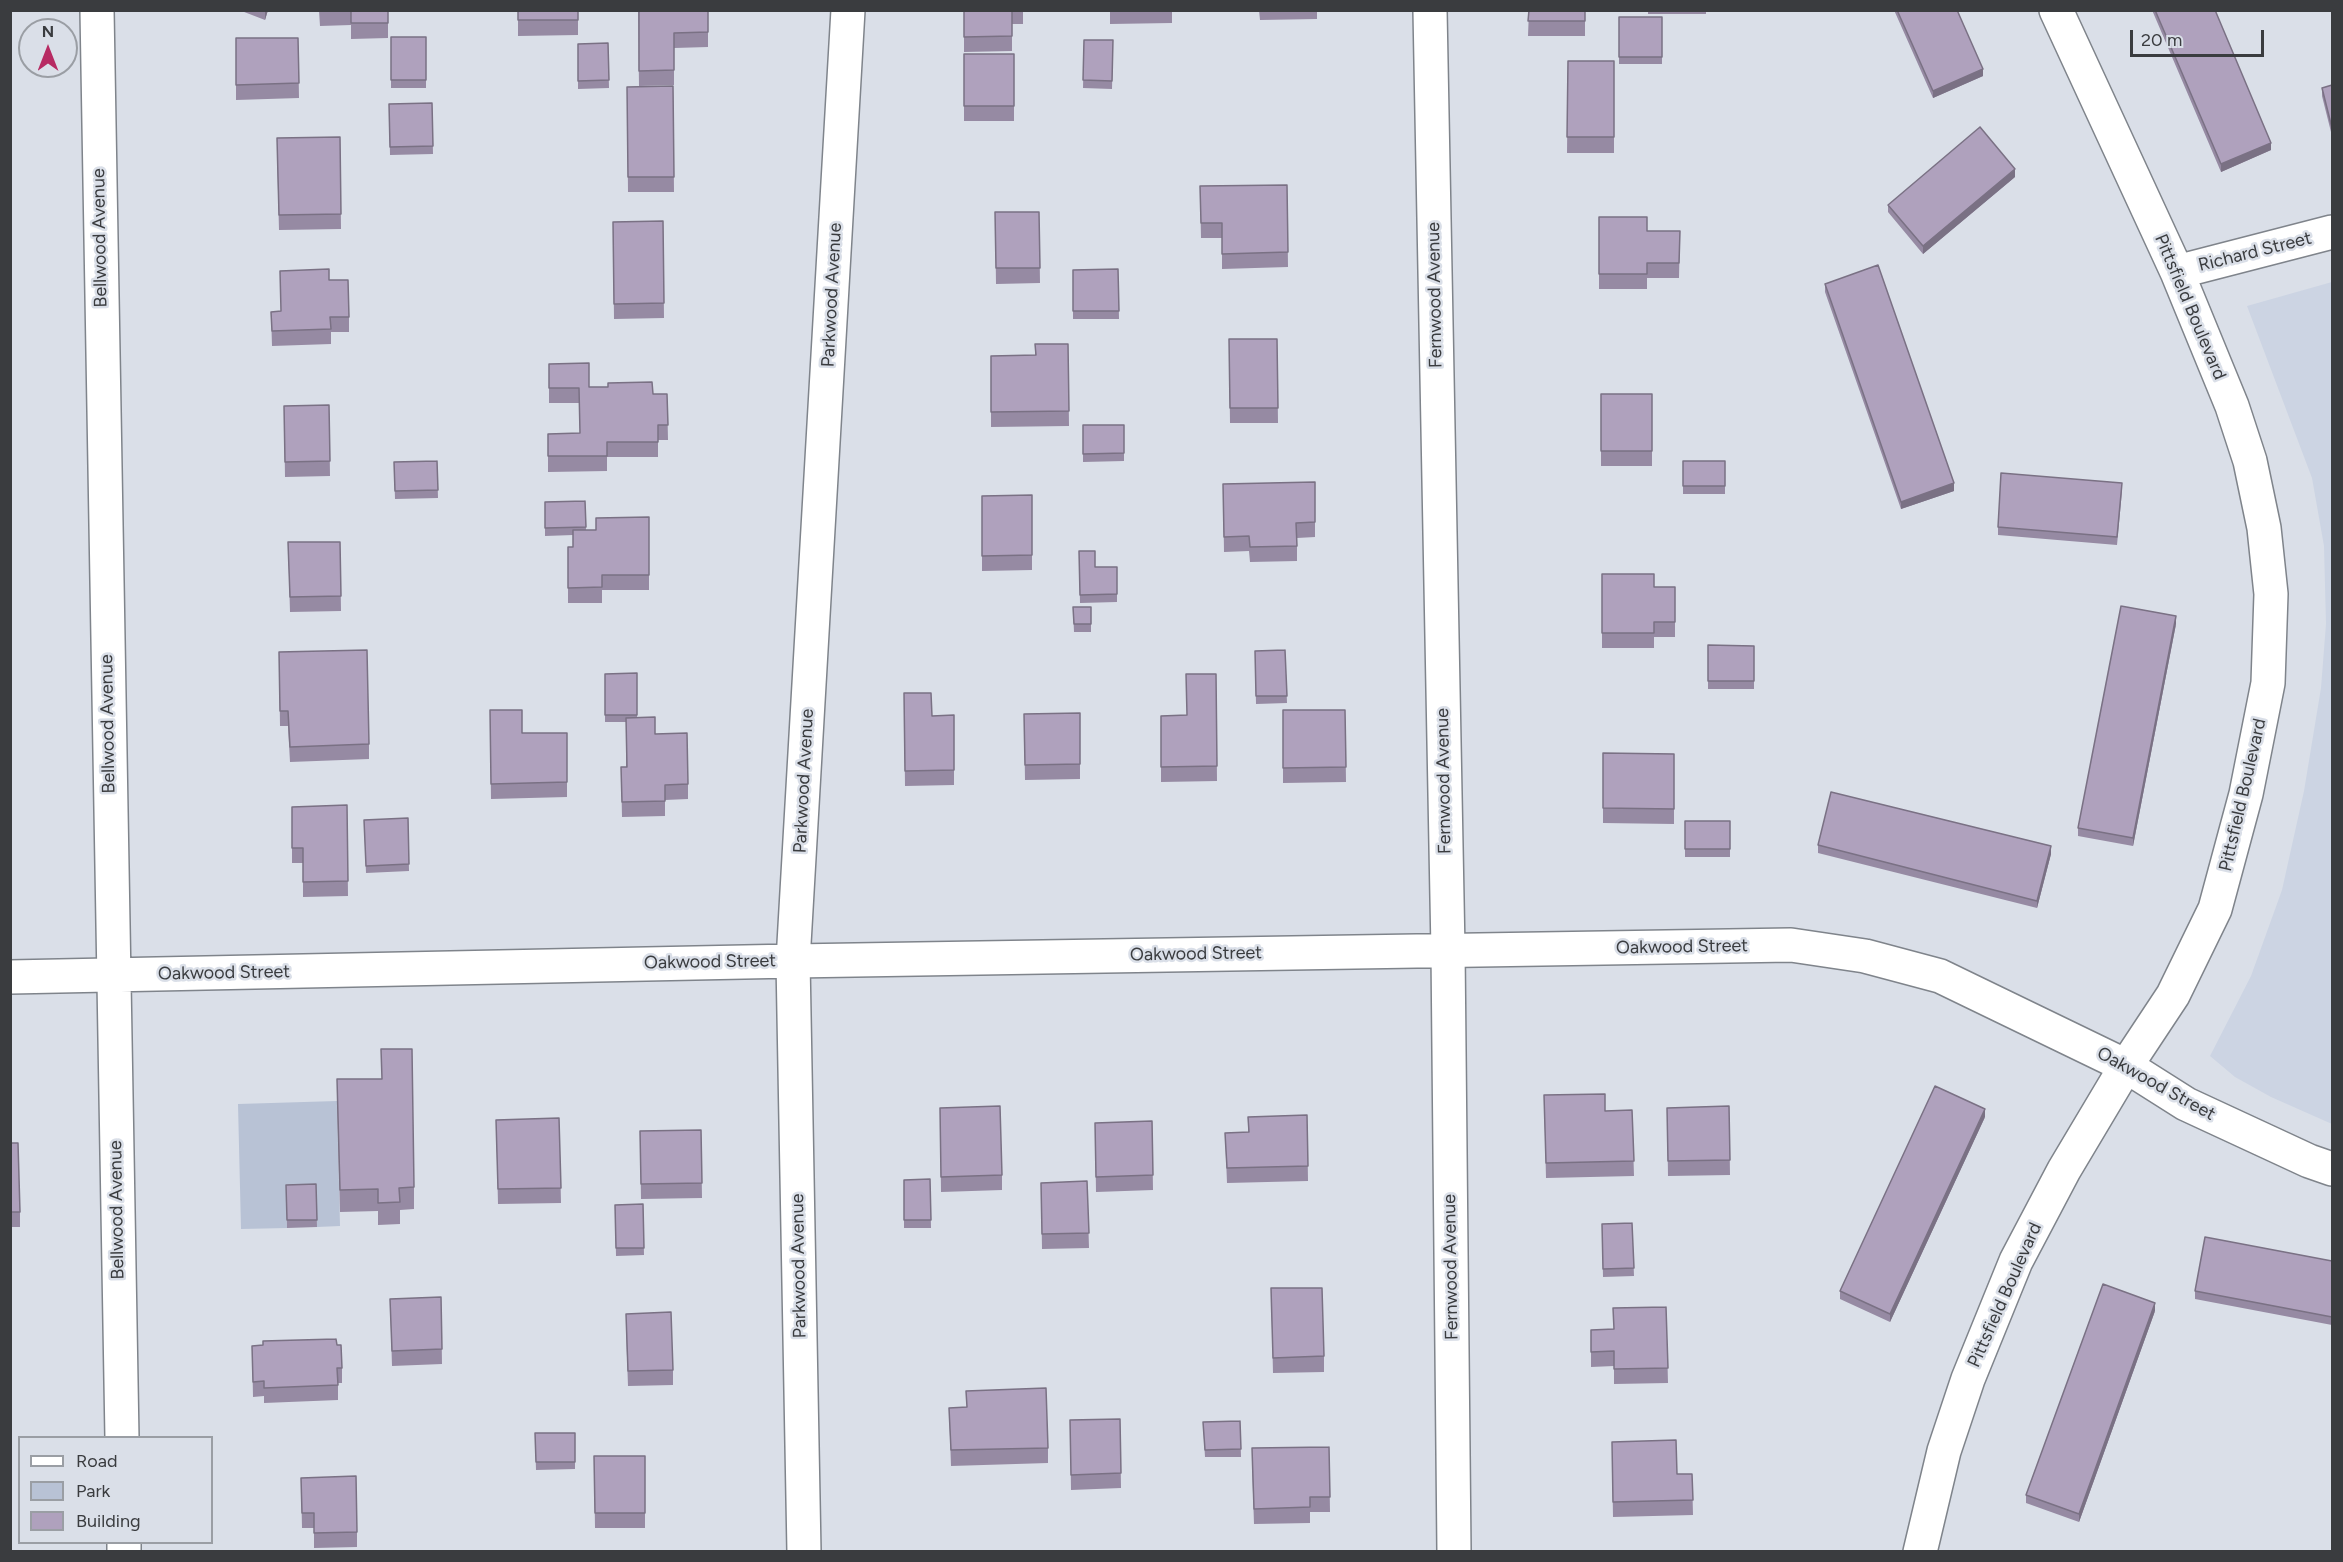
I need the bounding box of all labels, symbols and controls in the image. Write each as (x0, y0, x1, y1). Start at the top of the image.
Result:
north arrow (18, 18, 78, 78)
scale bar (2133, 18, 2266, 56)
text: N (42, 22, 54, 41)
text: 20 m (2141, 29, 2182, 51)
street label: Bellwood Avenue (88, 168, 112, 308)
street label: Parkwood Avenue (817, 222, 847, 368)
street label: Fernwood Avenue (1423, 222, 1447, 368)
street label: Richard Street (2196, 228, 2314, 276)
street label: Pittsfield Boulevard (2150, 231, 2230, 383)
street label: Bellwood Avenue (96, 654, 120, 794)
street label: Parkwood Avenue (789, 708, 819, 854)
street label: Fernwood Avenue (1432, 708, 1456, 854)
street label: Pittsfield Boulevard (2215, 716, 2271, 874)
street label: Oakwood Street (1616, 935, 1748, 959)
street label: Oakwood Street (1130, 942, 1262, 966)
street label: Oakwood Street (644, 950, 776, 974)
street label: Oakwood Street (158, 961, 290, 985)
street label: Oakwood Street (2093, 1043, 2219, 1125)
street label: Bellwood Avenue (105, 1140, 129, 1280)
street label: Parkwood Avenue (787, 1193, 811, 1339)
street label: Fernwood Avenue (1439, 1194, 1463, 1340)
street label: Pittsfield Boulevard (1963, 1219, 2047, 1371)
legend (18, 1436, 213, 1544)
text: Road (76, 1450, 117, 1472)
text: Park (76, 1480, 110, 1502)
text: Building (76, 1510, 141, 1532)

